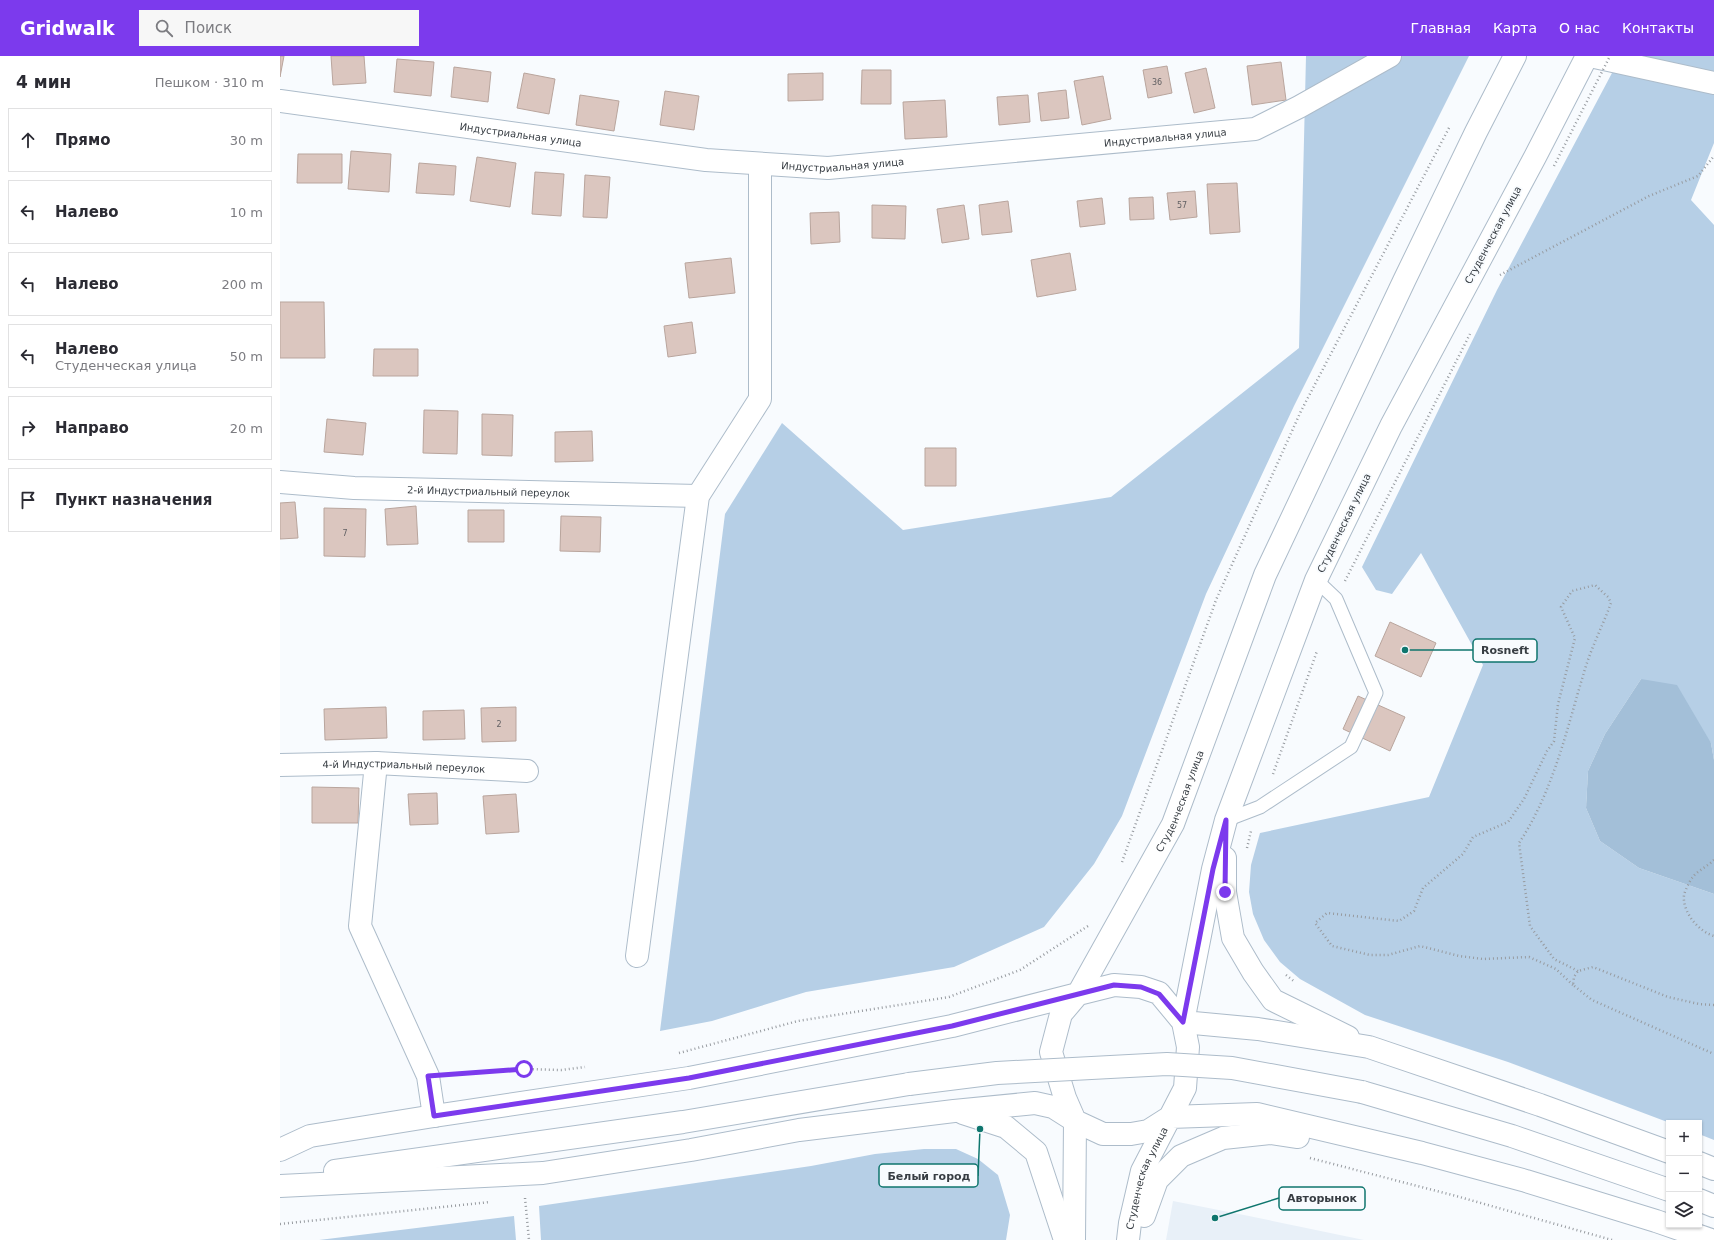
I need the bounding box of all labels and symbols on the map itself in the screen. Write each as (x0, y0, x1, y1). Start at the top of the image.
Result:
house number: 36 (1152, 78, 1162, 87)
street label: Индустриальная улица (459, 120, 582, 148)
street label: Индустриальная улица (1103, 126, 1227, 148)
street label: Индустриальная улица (781, 156, 904, 174)
street label: Студенческая улица (1463, 184, 1523, 286)
house number: 57 (1177, 201, 1187, 210)
street label: Студенческая улица (1315, 472, 1373, 574)
street label: 2-й Индустриальный переулок (407, 484, 570, 499)
house number: 7 (342, 529, 348, 538)
callout: Rosneft (1473, 639, 1537, 662)
text: Rosneft (1481, 644, 1529, 657)
house number: 2 (496, 720, 502, 729)
street label: Студенческая улица (1153, 749, 1205, 854)
street label: 4-й Индустриальный переулок (322, 757, 486, 774)
route end (1216, 883, 1234, 901)
route start (515, 1060, 533, 1078)
street label: Студенческая улица (1124, 1125, 1169, 1230)
callout: Белый город (879, 1164, 978, 1187)
text: Белый город (887, 1170, 971, 1183)
callout: Авторынок (1279, 1187, 1365, 1210)
text: Авторынок (1287, 1192, 1357, 1205)

